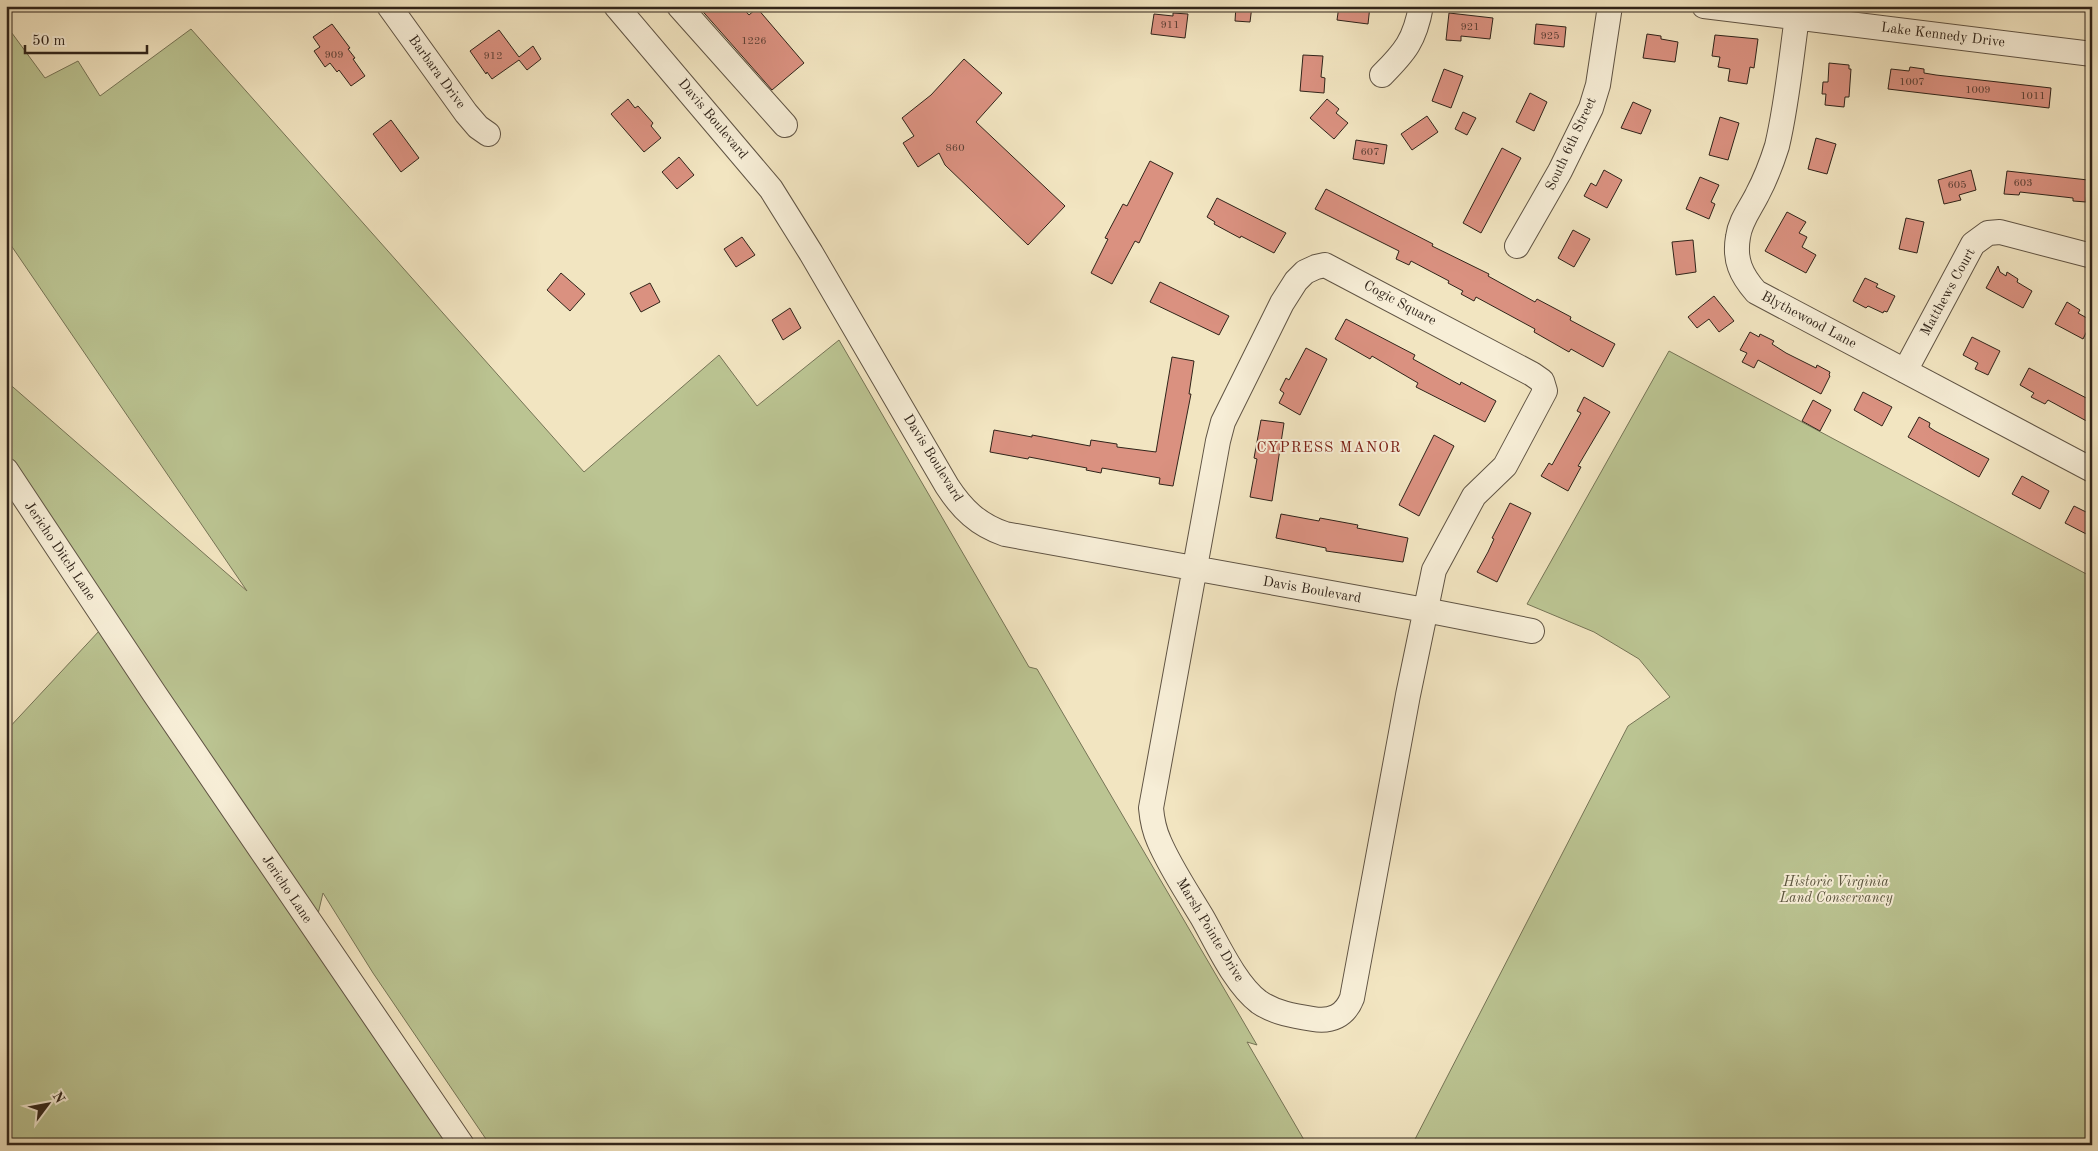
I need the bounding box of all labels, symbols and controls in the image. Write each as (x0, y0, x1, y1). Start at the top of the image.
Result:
house number: 911 (1160, 20, 1180, 31)
street label: Lake Kennedy Drive (1880, 20, 2006, 50)
scale bar (25, 22, 148, 54)
house number: 921 (1460, 22, 1480, 33)
house number: 925 (1540, 31, 1560, 42)
street label: Barbara Drive (406, 33, 468, 111)
text: 50 m (32, 34, 66, 49)
house number: 1226 (741, 36, 767, 47)
house number: 909 (324, 50, 344, 61)
house number: 912 (483, 51, 503, 62)
street label: Davis Boulevard (676, 76, 750, 162)
house number: 1007 (1899, 77, 1925, 88)
house number: 1009 (1965, 85, 1991, 96)
house number: 1011 (2020, 91, 2046, 102)
street label: South 6th Street (1543, 95, 1599, 193)
house number: 860 (945, 143, 965, 154)
house number: 607 (1360, 147, 1380, 158)
house number: 603 (2013, 178, 2033, 189)
house number: 605 (1947, 180, 1967, 191)
street label: Matthews Court (1918, 246, 1978, 338)
street label: Cogic Square (1361, 278, 1439, 328)
street label: Blythewood Lane (1759, 289, 1859, 351)
street label: Davis Boulevard (901, 412, 965, 504)
district label: CYPRESS MANOR (1257, 441, 1401, 456)
street label: Jericho Ditch Lane (22, 499, 98, 603)
street label: Davis Boulevard (1262, 574, 1362, 606)
street label: Jericho Lane (259, 853, 315, 925)
park label: Historic Virginia Land Conservancy (1778, 875, 1893, 906)
street label: Marsh Pointe Drive (1174, 876, 1246, 984)
north arrow (22, 1078, 72, 1128)
text: N (49, 1089, 67, 1106)

